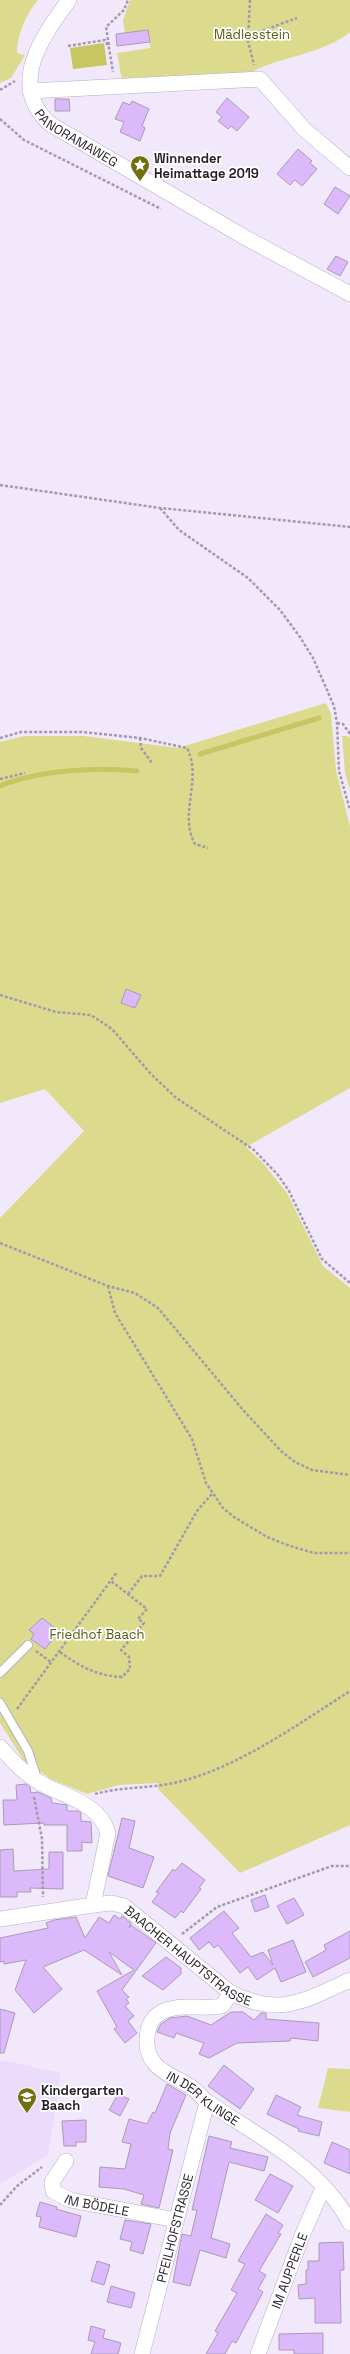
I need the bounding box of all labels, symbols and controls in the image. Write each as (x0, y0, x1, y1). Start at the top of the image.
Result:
park label: Mädlesstein (214, 26, 290, 43)
street label: PANORAMAWEG (31, 106, 121, 171)
place label: Winnender Heimattage 2019 (154, 150, 259, 182)
place icon: Winnender Heimattage 2019 (129, 154, 151, 182)
park label: Friedhof Baach (49, 1626, 145, 1643)
street label: BAACHER HAUPTSTRASSE (121, 1902, 254, 2010)
street label: IN DER KLINGE (163, 2067, 242, 2129)
place label: Kindergarten Baach (41, 2082, 123, 2114)
school or university icon: Kindergarten Baach (16, 2086, 38, 2114)
street label: PFEILHOFSTRASSE (153, 2172, 197, 2284)
street label: IM BÖDELE (61, 2191, 130, 2220)
street label: IM AUPPERLE (268, 2230, 311, 2311)

